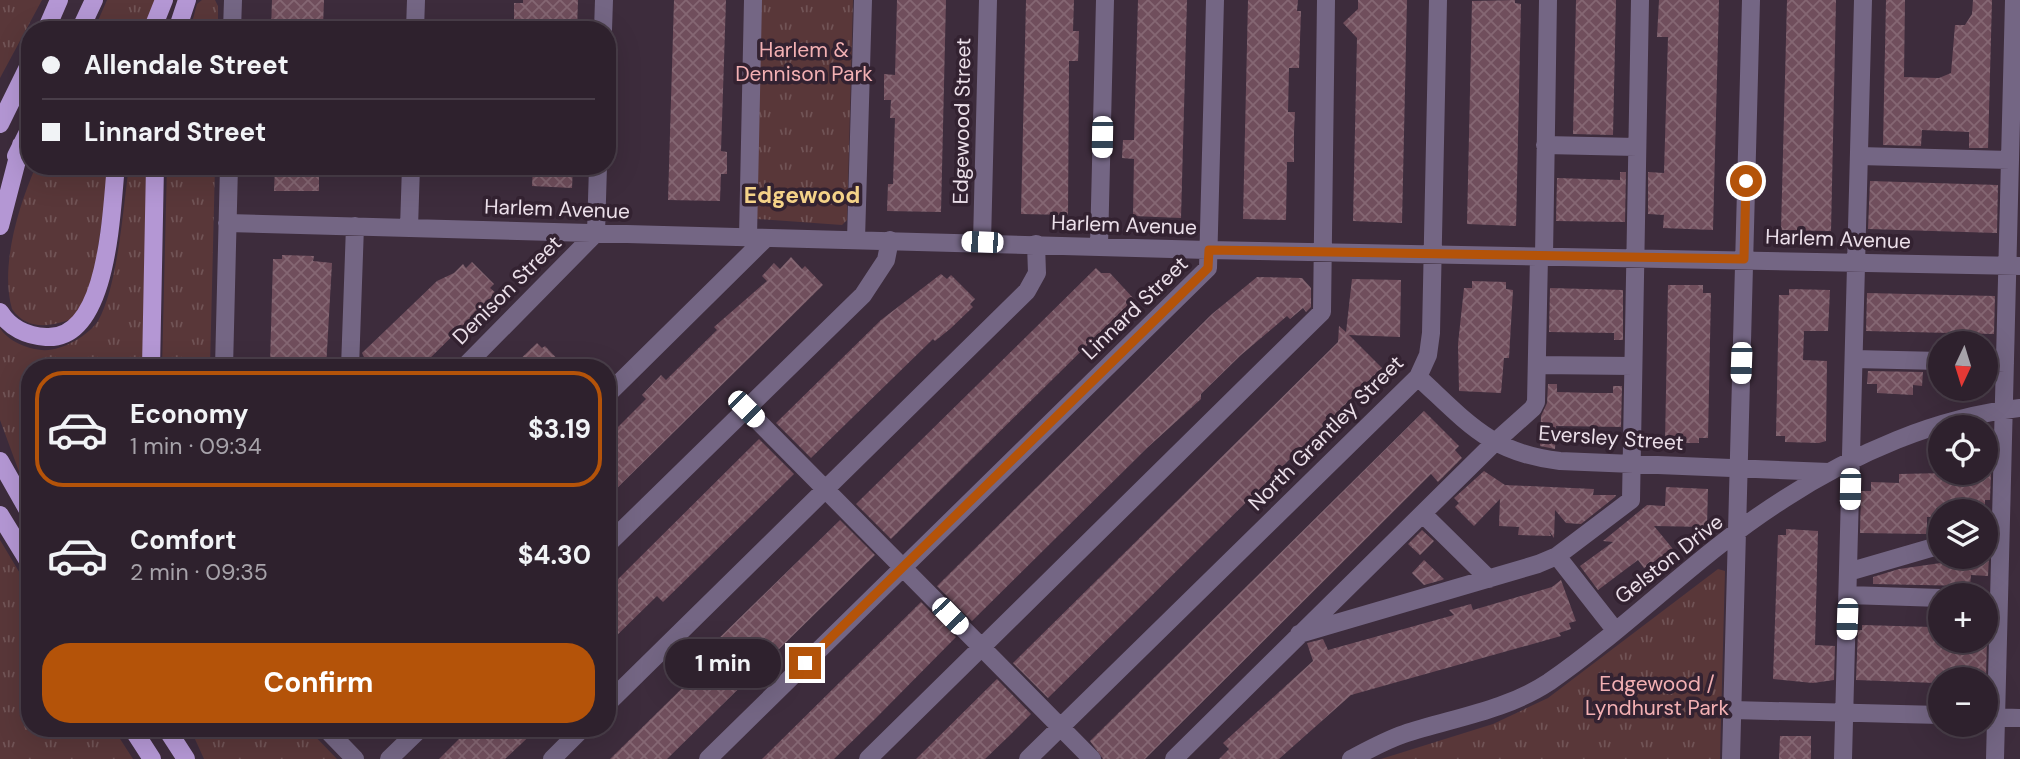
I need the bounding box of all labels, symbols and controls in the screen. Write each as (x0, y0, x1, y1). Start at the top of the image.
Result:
park label: Harlem & Dennison Park (735, 36, 873, 88)
street label: Edgewood Street (947, 37, 977, 205)
text: Allendale Street (84, 48, 289, 82)
text: Linnard Street (84, 115, 266, 149)
car (1092, 116, 1113, 158)
route start (1730, 165, 1762, 197)
district label: Edgewood (744, 180, 860, 210)
street label: Harlem Avenue (484, 192, 630, 226)
street label: Harlem Avenue (1051, 208, 1197, 242)
street label: Harlem Avenue (1765, 222, 1911, 256)
street label: Denison Street (446, 229, 568, 351)
car (961, 231, 1004, 253)
street label: Linnard Street (1076, 250, 1194, 366)
north arrow (1928, 331, 1998, 401)
map controls (1928, 331, 1998, 737)
car (1730, 342, 1753, 384)
street label: North Grantley Street (1242, 349, 1410, 517)
car (724, 387, 769, 431)
text: Economy (130, 397, 248, 431)
icon: car (46, 398, 109, 461)
text: $3.19 (528, 412, 591, 446)
button: locate (1928, 415, 1998, 485)
street label: Eversley Street (1537, 419, 1685, 457)
text: 1 min · 09:34 (130, 431, 262, 461)
car (1840, 468, 1861, 510)
button: layers (1928, 499, 1998, 569)
street label: Gelston Drive (1609, 508, 1729, 610)
text: Comfort (130, 523, 236, 557)
icon: car (46, 524, 109, 587)
text: $4.30 (518, 538, 591, 572)
text: 2 min · 09:35 (130, 557, 268, 587)
button: + (1928, 583, 1998, 653)
car (928, 594, 973, 638)
car (1836, 598, 1859, 640)
callout: 1 min (665, 638, 780, 688)
button: Confirm (42, 643, 595, 723)
route end (789, 647, 821, 679)
text: 1 min (695, 648, 751, 678)
button: − (1928, 667, 1998, 737)
park label: Edgewood / Lyndhurst Park (1585, 670, 1729, 722)

